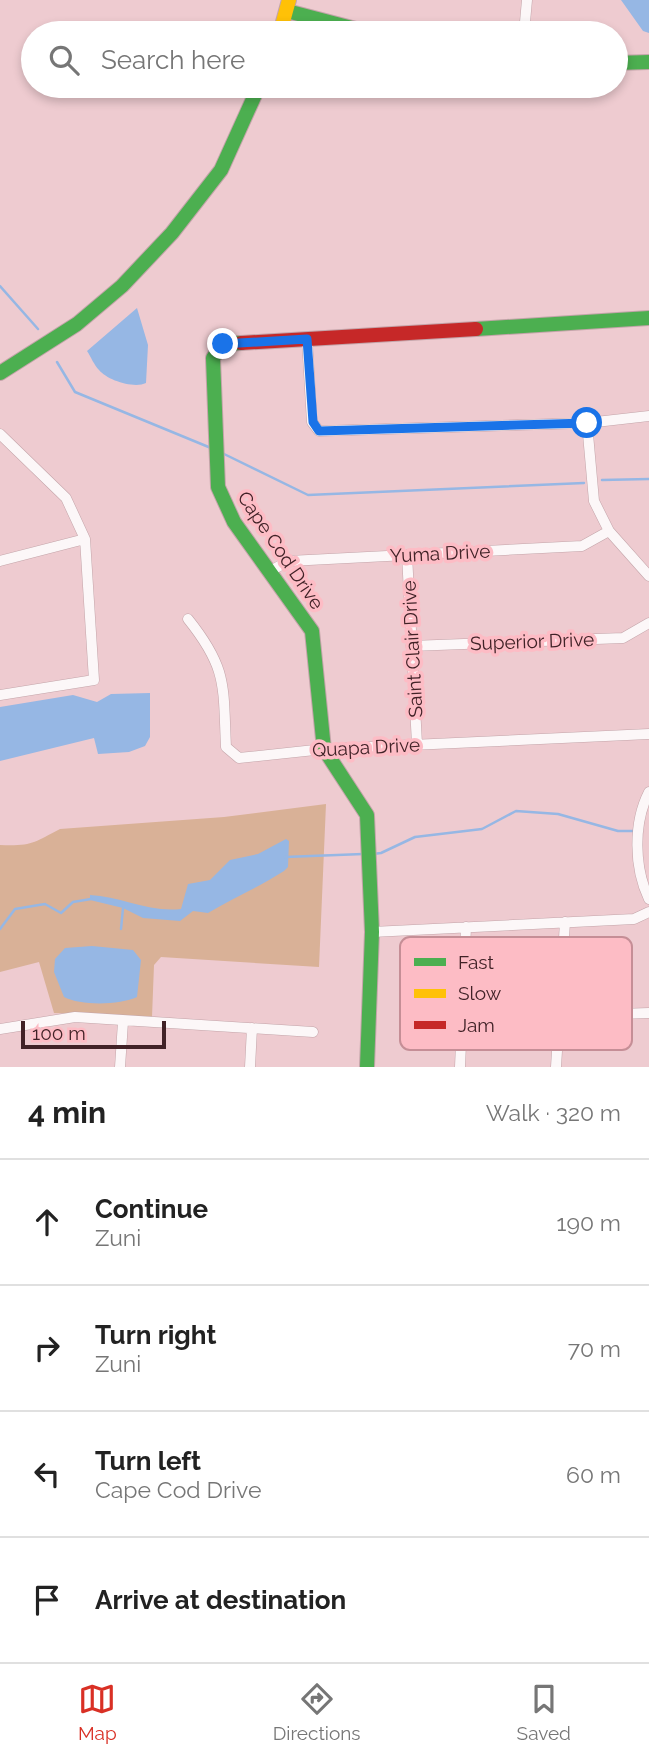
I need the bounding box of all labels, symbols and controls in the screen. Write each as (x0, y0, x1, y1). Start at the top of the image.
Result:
search box (21, 21, 628, 98)
icon: search (45, 41, 83, 79)
text: Search here (101, 45, 245, 75)
route end (207, 328, 238, 359)
route start (571, 407, 602, 438)
street label: Cape Cod Drive (233, 487, 329, 613)
street label: Yuma Drive (389, 539, 491, 567)
street label: Saint Clair Drive (397, 580, 427, 718)
street label: Superior Drive (470, 628, 594, 654)
street label: Quapa Drive (311, 733, 421, 761)
legend (400, 937, 632, 1050)
text: Fast (458, 951, 494, 973)
text: Slow (458, 982, 502, 1004)
text: Jam (458, 1014, 495, 1036)
scale bar (21, 1018, 166, 1050)
text: 100 m (32, 1022, 86, 1044)
text: 4 min (28, 1095, 106, 1130)
text: Walk · 320 m (486, 1099, 621, 1126)
text: Continue (95, 1194, 208, 1224)
icon: ahead (28, 1203, 66, 1241)
text: 190 m (557, 1209, 621, 1236)
text: Zuni (95, 1224, 141, 1251)
text: Turn right (95, 1320, 216, 1350)
icon: right (28, 1329, 66, 1367)
text: 70 m (568, 1335, 621, 1362)
text: Zuni (95, 1350, 141, 1377)
text: Turn left (95, 1446, 201, 1476)
icon: left (28, 1455, 66, 1493)
text: 60 m (566, 1461, 621, 1488)
text: Cape Cod Drive (95, 1476, 261, 1503)
icon: arrive (28, 1581, 66, 1619)
text: Arrive at destination (95, 1585, 346, 1615)
tab: Map (78, 1680, 117, 1744)
tab: Directions (273, 1680, 361, 1744)
tab: Saved (517, 1680, 571, 1744)

